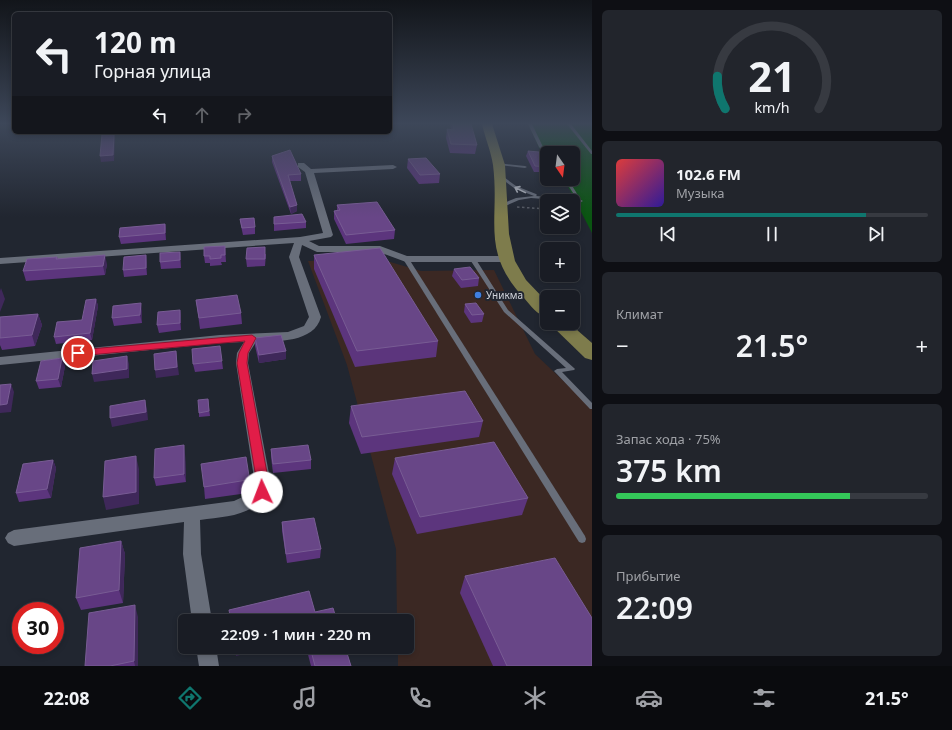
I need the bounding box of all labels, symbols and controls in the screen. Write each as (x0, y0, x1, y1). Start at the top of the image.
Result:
text: 120 m (94, 23, 177, 61)
icon: left (28, 28, 80, 80)
text: 21 (748, 47, 796, 103)
text: Горная улица (94, 59, 211, 83)
text: km/h (754, 97, 790, 116)
icon: left (149, 104, 171, 126)
icon: ahead (191, 104, 213, 126)
icon: right (233, 104, 255, 126)
north arrow (540, 146, 580, 186)
map controls (540, 146, 580, 330)
text: 102.6 FM (676, 164, 741, 184)
text: Музыка (676, 184, 725, 202)
one-way arrow (514, 185, 526, 193)
button: layers (540, 194, 580, 234)
icon: previous (657, 223, 679, 245)
icon: pause (761, 223, 783, 245)
icon: next (865, 223, 887, 245)
button: + (540, 242, 580, 282)
place label: Уникма (486, 288, 523, 302)
marker: Уникма (473, 290, 483, 300)
button: − (540, 290, 580, 330)
text: Климат (616, 305, 663, 323)
text: 21.5° (736, 325, 808, 366)
text: − (616, 330, 629, 360)
text: + (915, 330, 928, 360)
pin (61, 336, 95, 370)
icon: arrive (67, 342, 89, 364)
text: Запас хода · 75% (616, 430, 721, 448)
text: 375 km (616, 450, 722, 491)
position arrow (241, 471, 283, 513)
text: Прибытие (616, 567, 680, 585)
text: 22:09 (616, 587, 693, 628)
speed limit sign: 30 (12, 602, 64, 654)
text: 22:09 · 1 мин · 220 m (221, 624, 371, 644)
icon: directions (176, 684, 204, 712)
icon: music (291, 684, 319, 712)
icon: phone (406, 684, 434, 712)
icon: climate (521, 684, 549, 712)
icon: car (635, 684, 663, 712)
icon: filters (750, 684, 778, 712)
text: 22:08 (43, 686, 90, 710)
text: 21.5° (865, 686, 909, 710)

